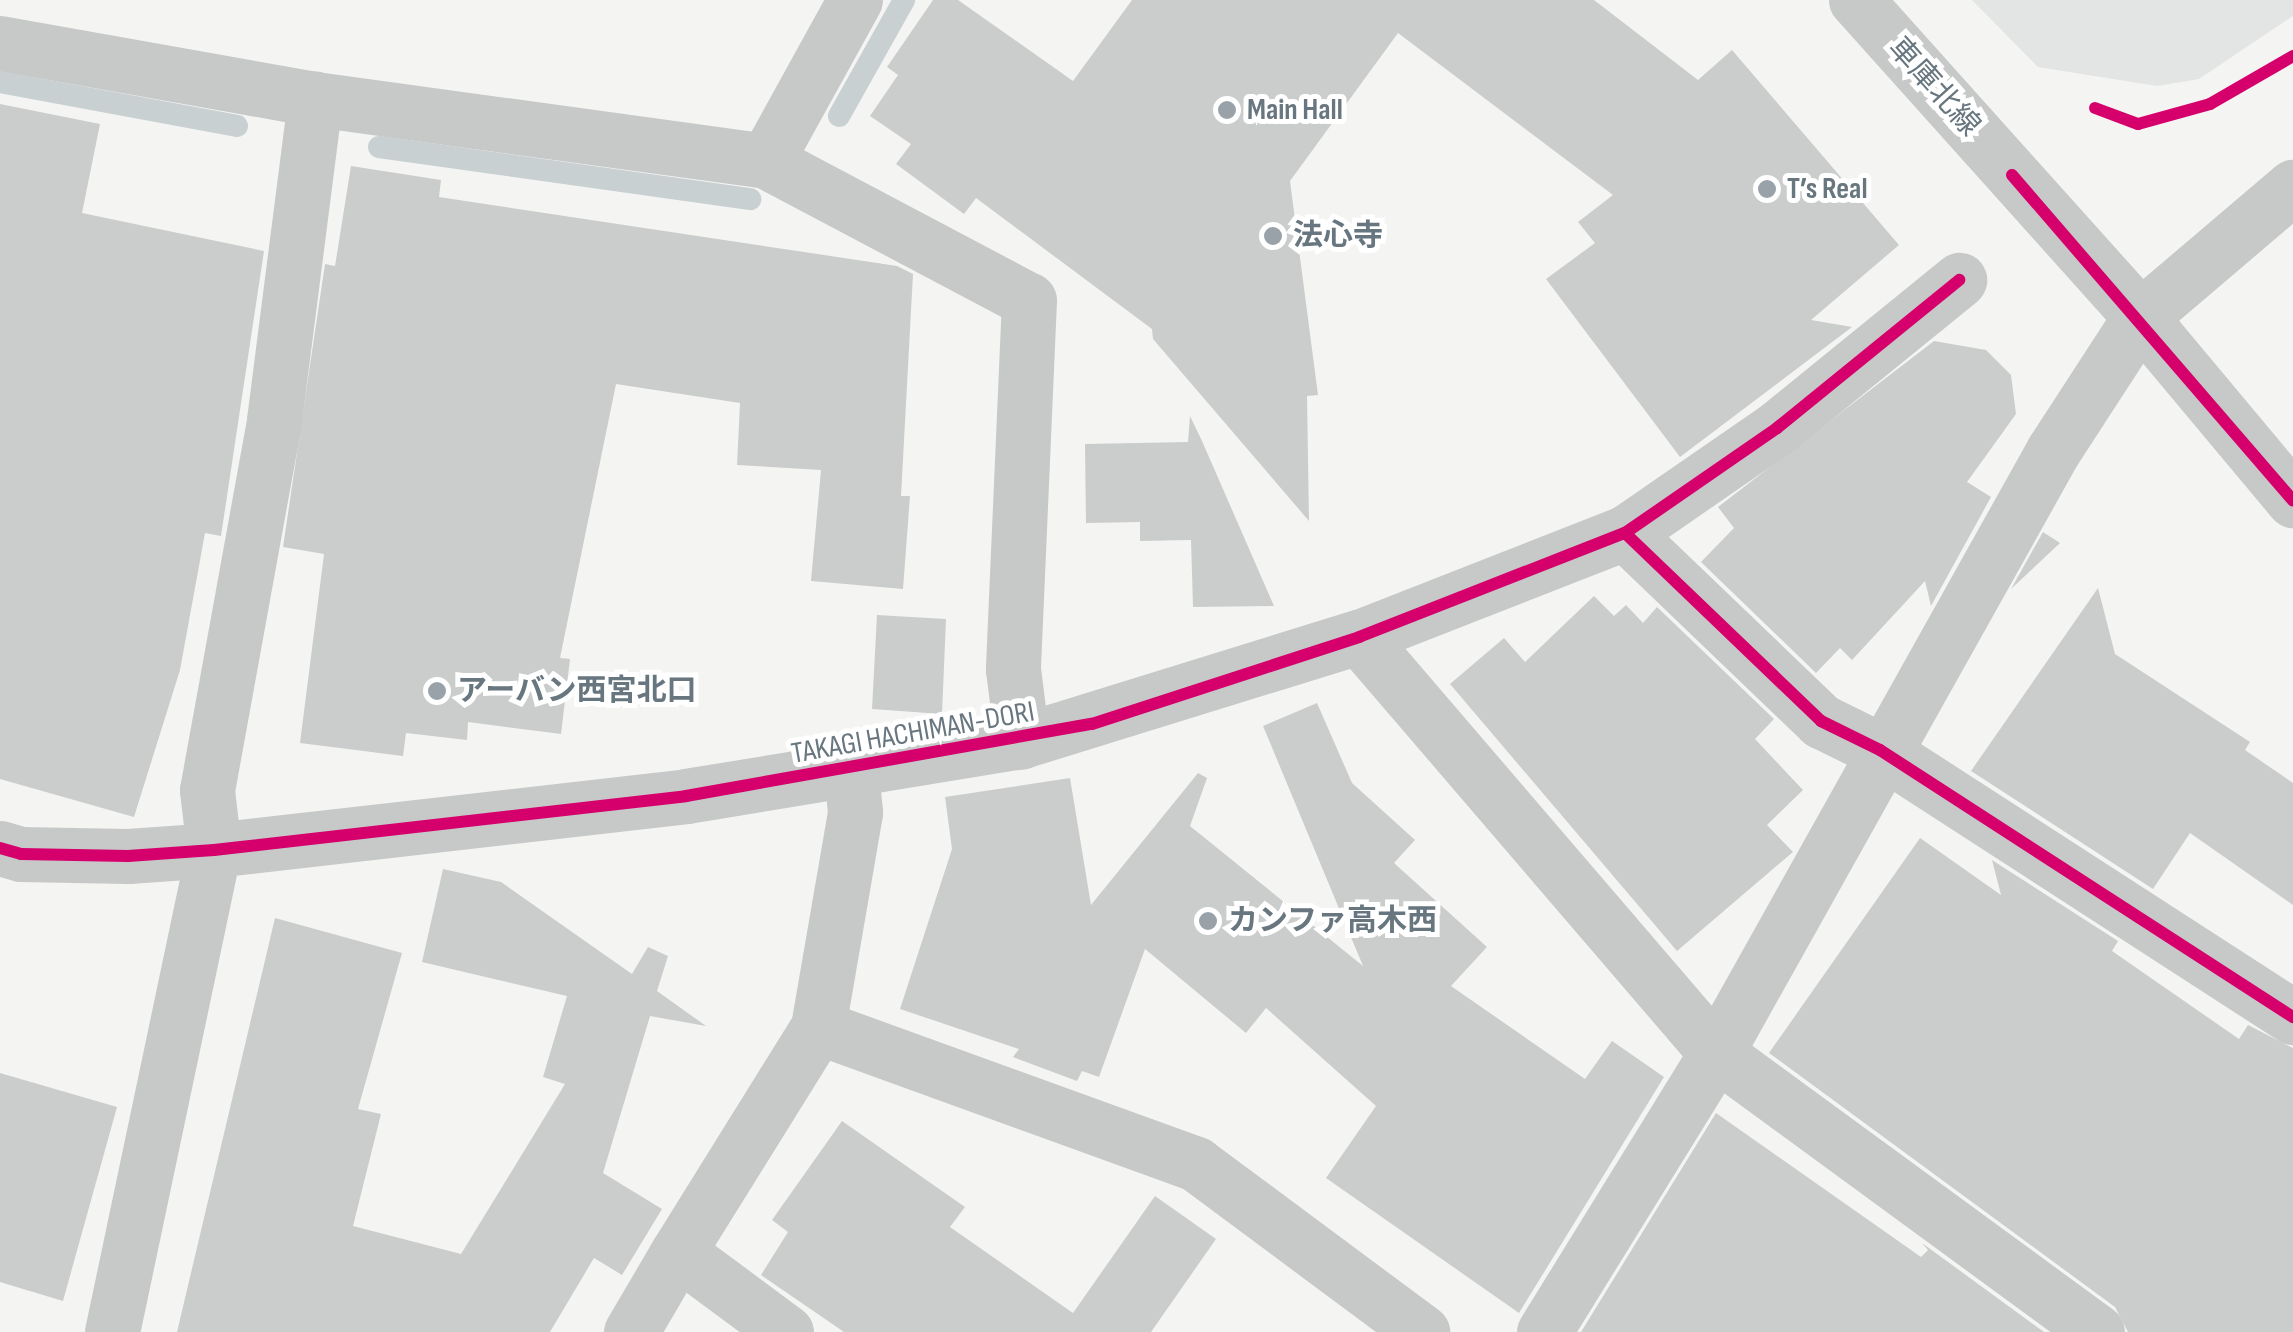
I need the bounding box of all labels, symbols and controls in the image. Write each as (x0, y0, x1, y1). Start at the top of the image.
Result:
street label: 車庫北線 (1880, 30, 1988, 144)
place label: Main Hall (1247, 92, 1343, 128)
marker: Main Hall (1216, 99, 1238, 121)
place label: T’s Real (1787, 171, 1867, 207)
marker: T’s Real (1756, 178, 1778, 200)
place label: 法心寺 (1293, 218, 1383, 254)
marker: 法心寺 (1262, 225, 1284, 247)
place label: アーバン西宮北口 (457, 673, 695, 709)
marker: アーバン西宮北口 (426, 680, 448, 702)
street label: TAKAGI HACHIMAN-DORI (789, 694, 1037, 772)
place label: カンファ高木西 (1228, 903, 1438, 939)
marker: カンファ高木西 (1197, 910, 1219, 932)

